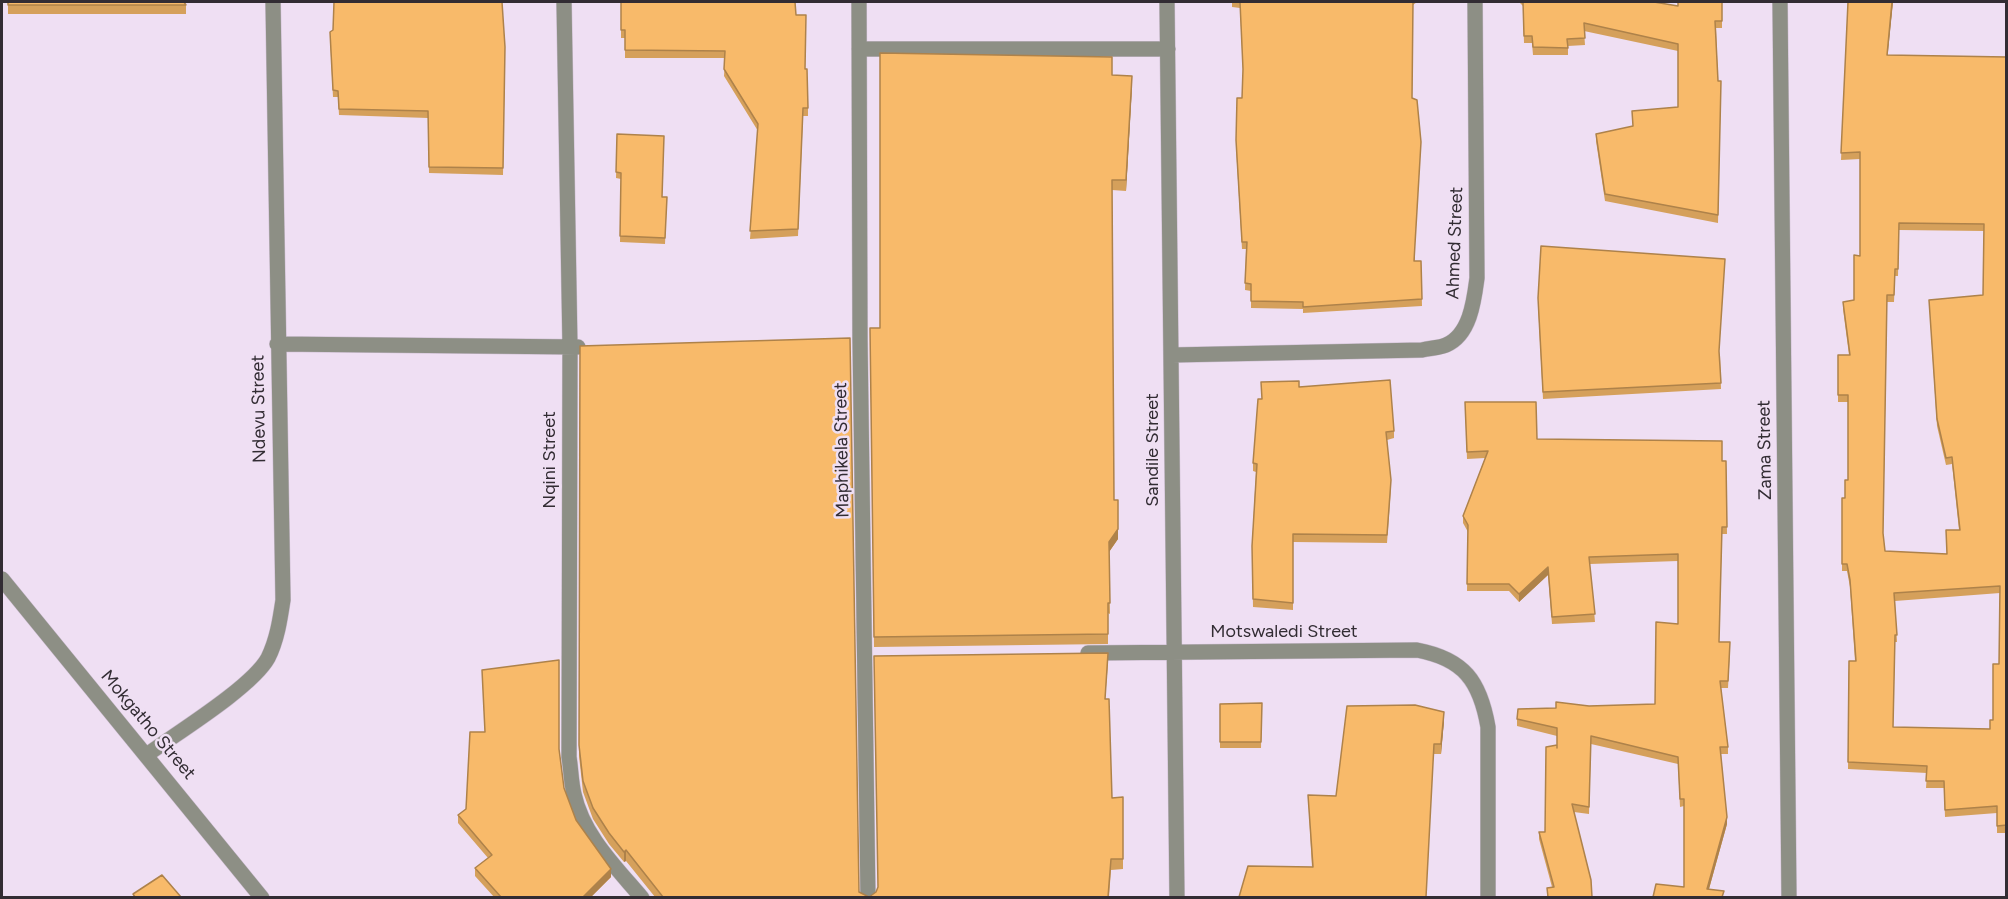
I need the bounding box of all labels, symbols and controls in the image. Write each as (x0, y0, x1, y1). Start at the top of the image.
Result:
street label: Ahmed Street (1442, 186, 1468, 300)
street label: Ndevu Street (247, 355, 271, 463)
street label: Maphikela Street (830, 382, 854, 518)
street label: Sandile Street (1142, 393, 1164, 507)
street label: Zama Street (1753, 400, 1777, 500)
street label: Nqini Street (539, 411, 561, 509)
street label: Motswaledi Street (1210, 621, 1358, 643)
street label: Mokgatho Street (96, 666, 200, 784)

